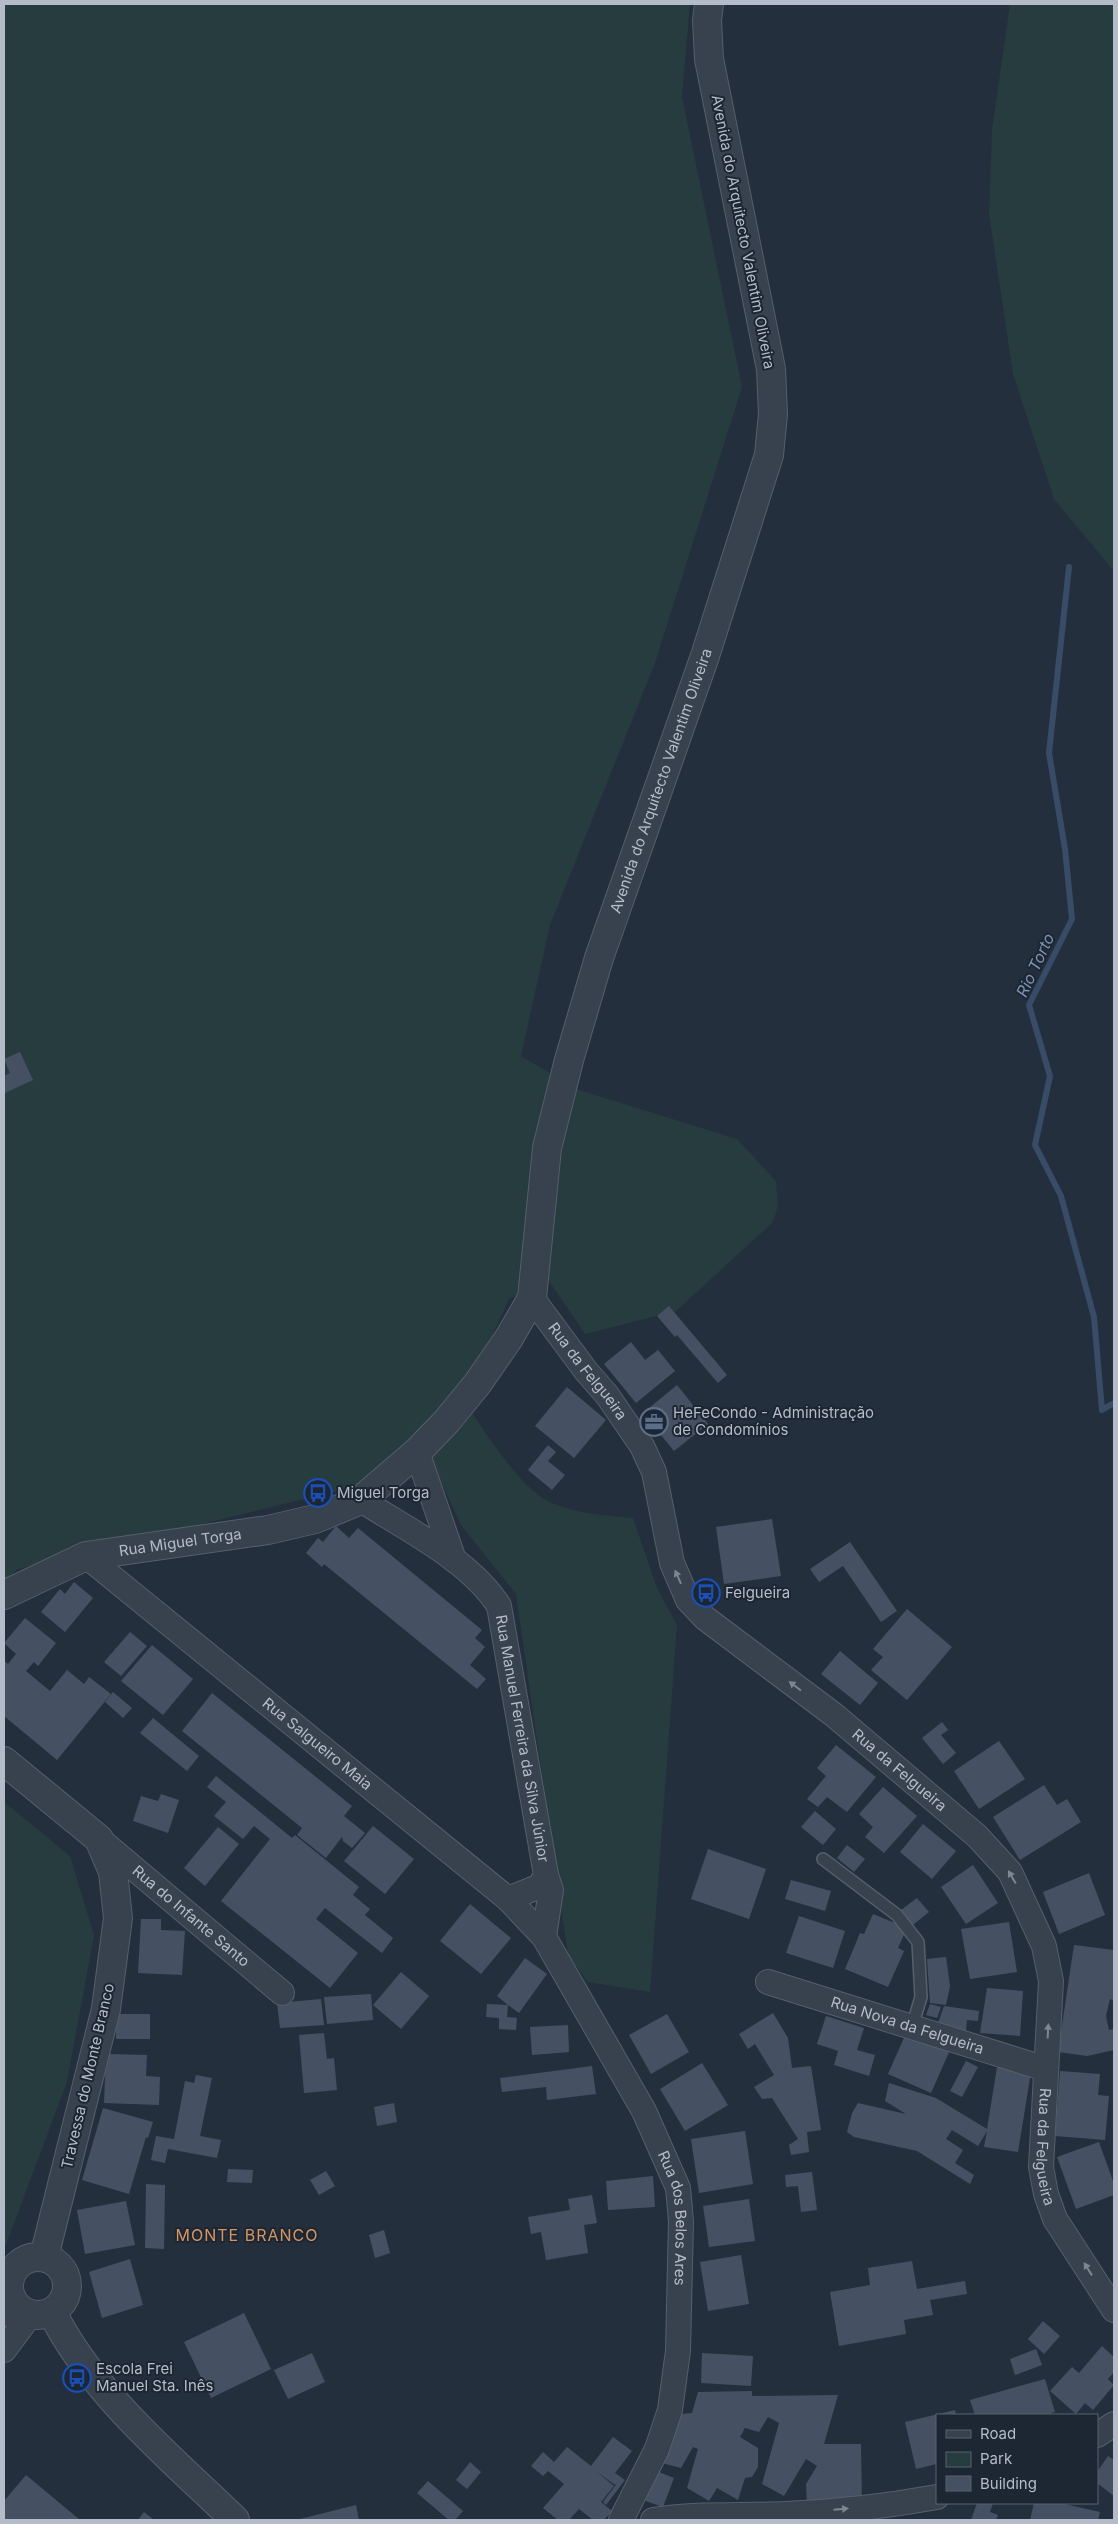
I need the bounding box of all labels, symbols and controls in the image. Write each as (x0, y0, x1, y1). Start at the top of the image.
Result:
street label: Avenida do Arquitecto Valentim Oliveira (708, 93, 779, 371)
street label: Avenida do Arquitecto Valentim Oliveira (606, 646, 716, 915)
water label: Rio Torto (1012, 930, 1058, 1000)
street label: Rua da Felgueira (544, 1318, 631, 1424)
place label: HeFeCondo - Administração de Condomínios (673, 1403, 874, 1439)
office icon: HeFeCondo - Administração de Condomínios (639, 1407, 669, 1437)
bus stop icon: Miguel Torga (303, 1478, 333, 1508)
place label: Miguel Torga (337, 1483, 429, 1502)
street label: Rua Miguel Torga (118, 1524, 243, 1560)
one-way arrow (673, 1570, 681, 1584)
bus stop icon: Felgueira (691, 1578, 721, 1608)
place label: Felgueira (725, 1583, 790, 1602)
street label: Rua Manuel Ferreira da Silva Júnior (492, 1613, 554, 1864)
one-way arrow (788, 1681, 802, 1691)
street label: Rua Salgueiro Maia (259, 1693, 376, 1794)
street label: Rua da Felgueira (848, 1724, 951, 1815)
street label: Rua do Infante Santo (129, 1861, 254, 1971)
one-way arrow (1008, 1869, 1016, 1884)
street label: Travessa do Monte Branco (57, 1981, 118, 2171)
street label: Rua Nova da Felgueira (829, 1992, 986, 2058)
one-way arrow (1045, 2023, 1053, 2039)
street label: Rua da Felgueira (1032, 2088, 1059, 2208)
street label: Rua dos Belos Ares (654, 2148, 691, 2286)
district label: MONTE BRANCO (176, 2225, 318, 2245)
one-way arrow (1084, 2262, 1093, 2275)
place label: Escola Frei Manuel Sta. Inês (96, 2359, 214, 2395)
bus stop icon: Escola Frei Manuel Sta. Inês (62, 2363, 92, 2393)
legend (936, 2414, 1098, 2504)
text: Road (980, 2424, 1016, 2443)
text: Park (980, 2449, 1013, 2468)
text: Building (980, 2474, 1037, 2493)
one-way arrow (833, 2505, 849, 2513)

